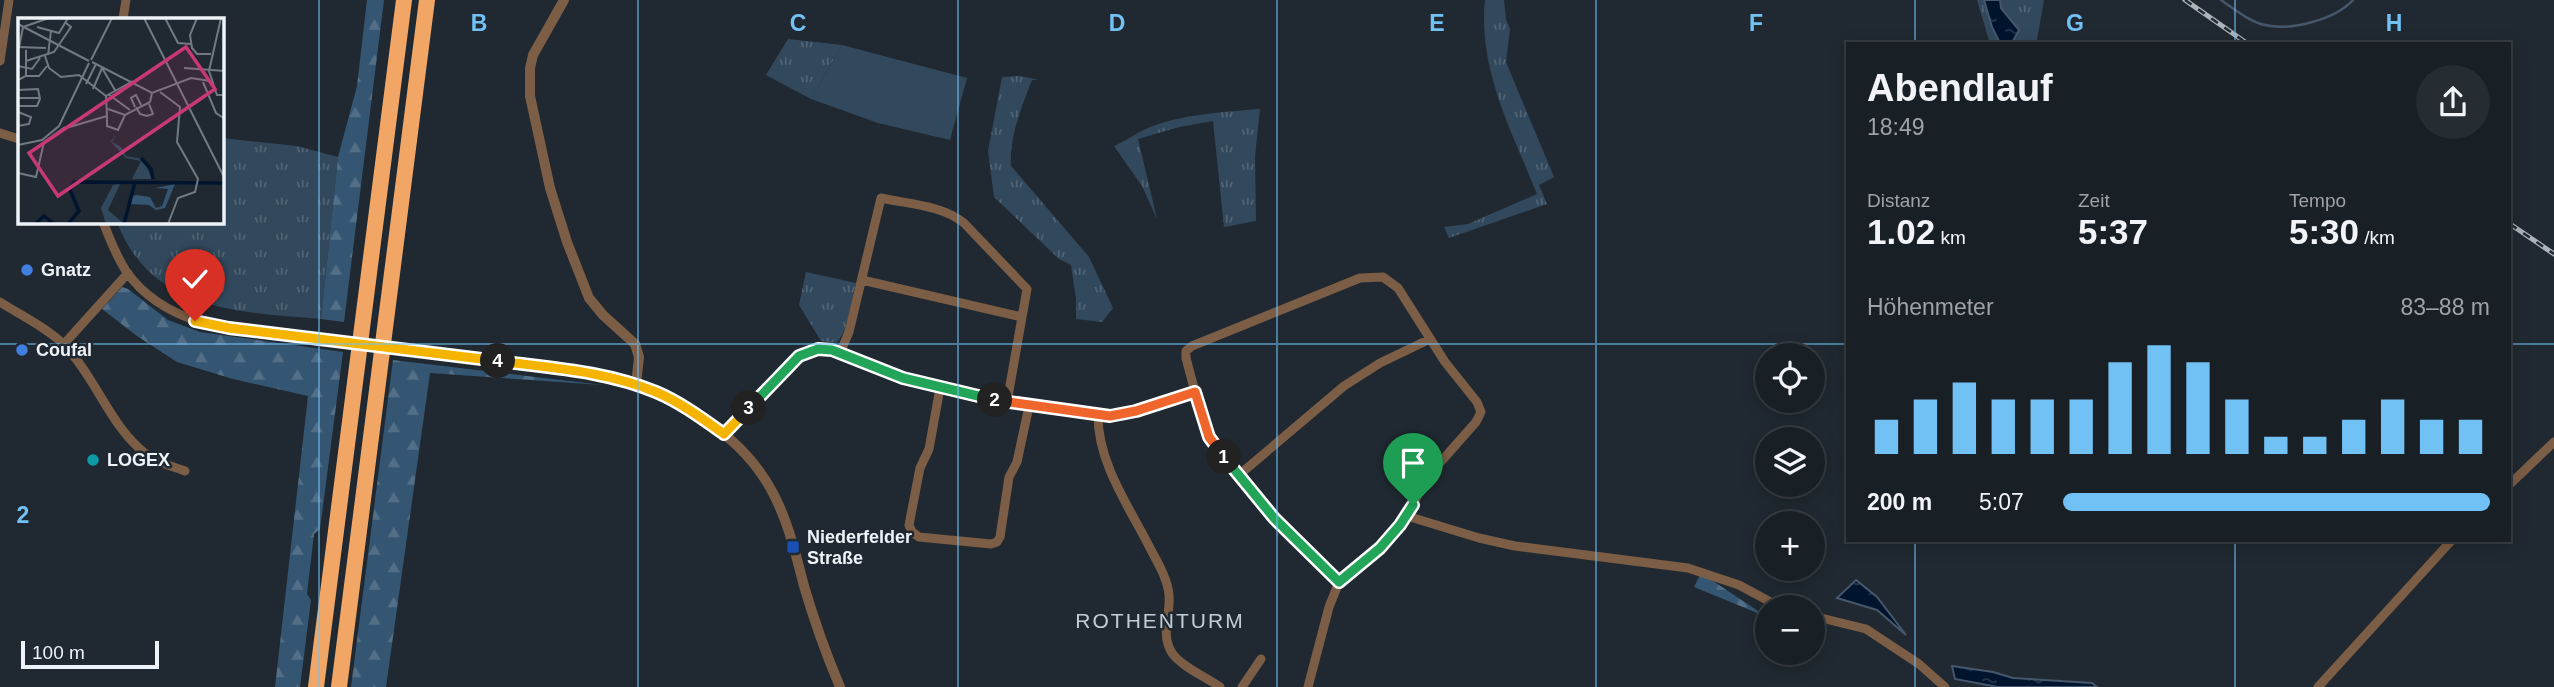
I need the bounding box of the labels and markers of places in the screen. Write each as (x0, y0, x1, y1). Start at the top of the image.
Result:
pin (165, 249, 225, 321)
place label: Gnatz (41, 260, 91, 280)
marker: Gnatz (19, 262, 35, 278)
place label: Coufal (36, 340, 92, 360)
marker: Coufal (14, 342, 30, 358)
pin: 4 (480, 344, 516, 378)
pin: 2 (978, 382, 1012, 418)
pin: 3 (732, 390, 766, 426)
pin (1383, 433, 1443, 505)
pin: 1 (1206, 440, 1242, 475)
place label: LOGEX (107, 450, 170, 470)
marker: LOGEX (85, 452, 101, 468)
place label: Niederfelder Straße (807, 527, 912, 568)
marker: Niederfelder Straße (785, 539, 801, 555)

